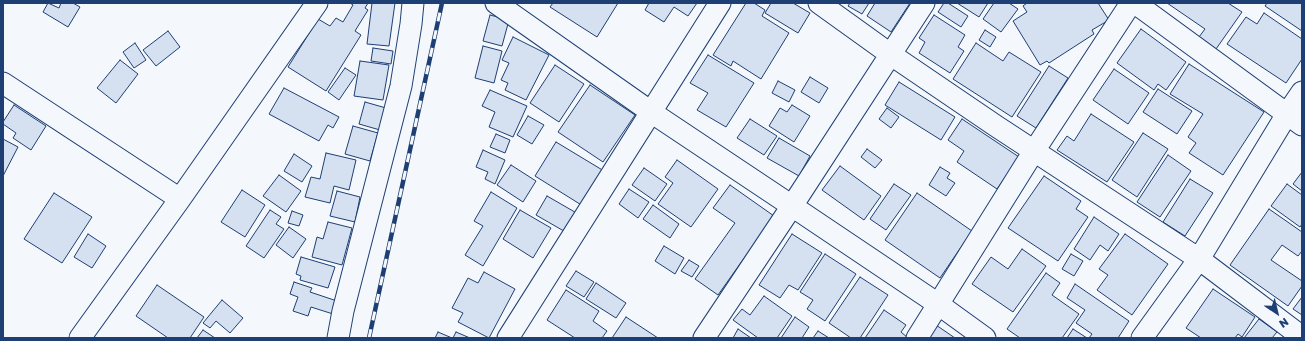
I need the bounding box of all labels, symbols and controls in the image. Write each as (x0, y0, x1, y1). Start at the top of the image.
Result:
north arrow (1257, 293, 1297, 333)
text: N (1277, 316, 1291, 331)

